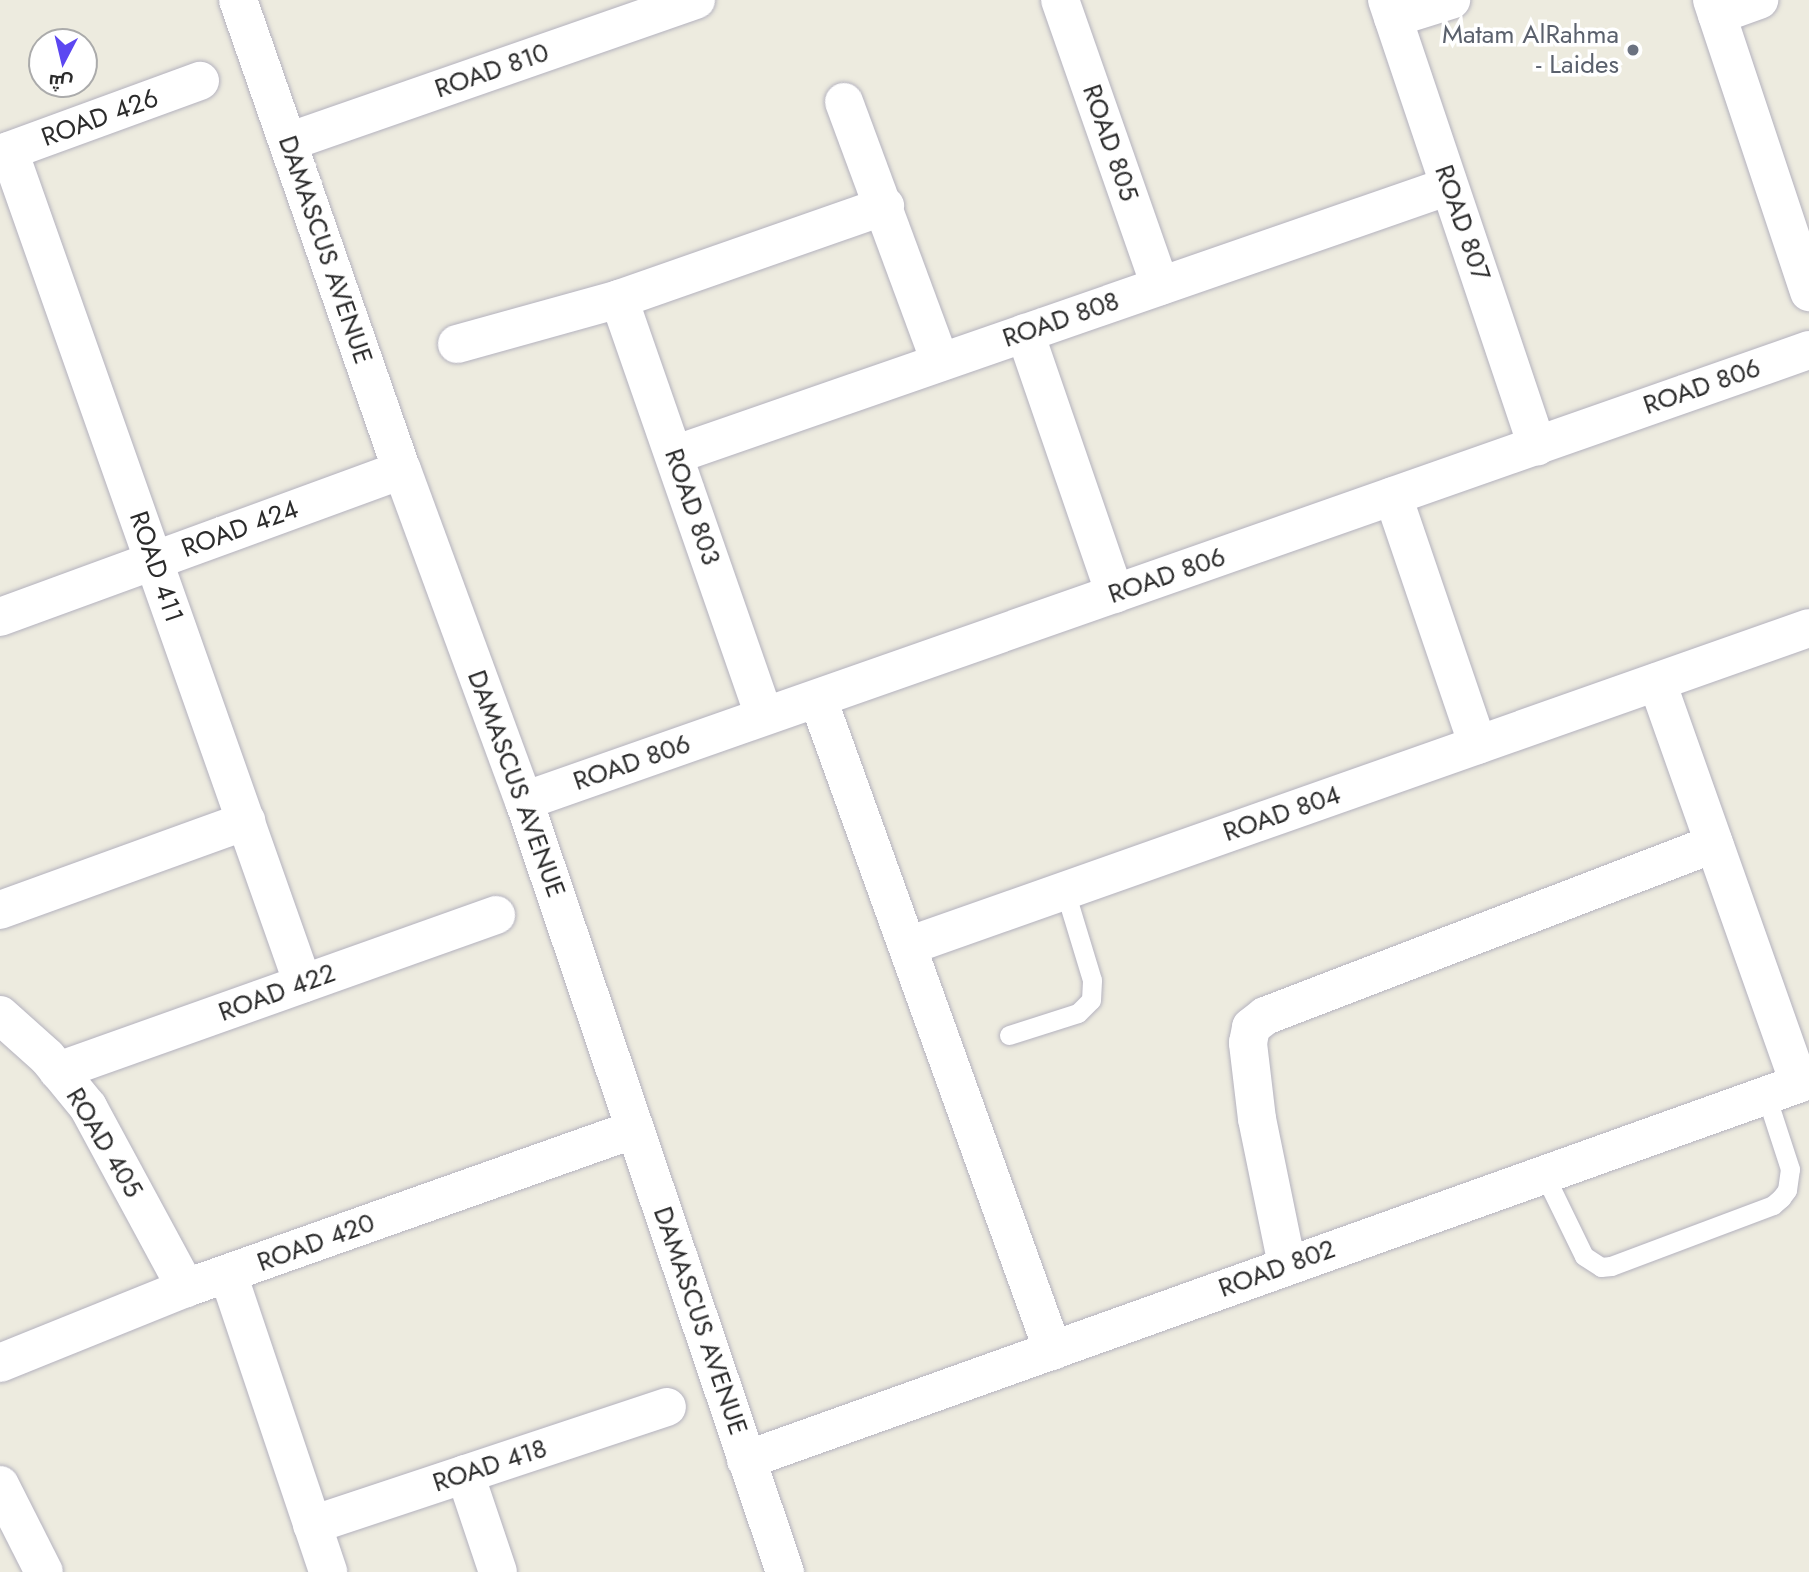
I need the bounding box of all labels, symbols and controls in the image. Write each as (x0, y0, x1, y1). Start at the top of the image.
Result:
place label: Matam AlRahma - Laides (1442, 19, 1619, 80)
north arrow (28, 28, 98, 98)
street label: ROAD 810 (431, 37, 553, 105)
marker: Matam AlRahma - Laides (1625, 42, 1641, 58)
text: ش (47, 67, 74, 97)
street label: ROAD 805 (1075, 81, 1145, 205)
street label: ROAD 426 (37, 82, 163, 154)
street label: DAMASCUS AVENUE (271, 132, 379, 368)
street label: ROAD 807 (1428, 161, 1496, 285)
street label: ROAD 808 (999, 286, 1123, 354)
street label: ROAD 806 (1639, 352, 1765, 422)
street label: ROAD 803 (658, 445, 726, 569)
street label: ROAD 424 (177, 493, 303, 565)
street label: ROAD 411 (122, 507, 190, 627)
street label: ROAD 806 (1104, 541, 1230, 611)
street label: DAMASCUS AVENUE (460, 666, 572, 902)
street label: ROAD 806 (569, 728, 695, 798)
street label: ROAD 804 (1219, 779, 1345, 849)
street label: ROAD 422 (214, 958, 340, 1028)
street label: ROAD 405 (59, 1083, 149, 1203)
street label: DAMASCUS AVENUE (646, 1203, 754, 1439)
street label: ROAD 420 (253, 1207, 379, 1279)
street label: ROAD 802 (1215, 1234, 1339, 1304)
street label: ROAD 418 (429, 1433, 551, 1499)

